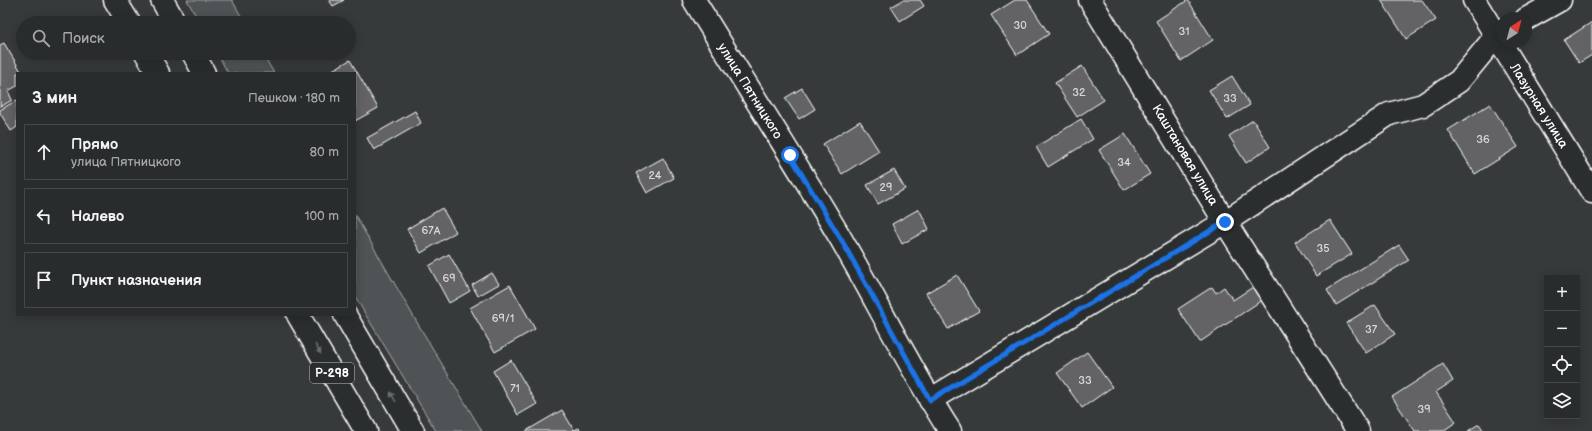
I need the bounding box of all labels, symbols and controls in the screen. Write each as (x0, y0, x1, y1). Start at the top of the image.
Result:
north arrow (1496, 12, 1532, 48)
search box (16, 16, 356, 60)
house number: 30 (1013, 19, 1027, 32)
house number: 31 (1178, 25, 1190, 38)
icon: search (30, 27, 52, 49)
text: Поиск (62, 29, 105, 48)
street label: улица Пятницкого (714, 40, 786, 142)
street label: Лазурная улица (1506, 60, 1572, 152)
house number: 32 (1072, 86, 1086, 99)
text: 3 мин (32, 88, 77, 108)
text: Пешком · 180 m (248, 90, 340, 106)
house number: 33 (1223, 92, 1237, 105)
street label: Каштановая улица (1149, 102, 1222, 209)
house number: 36 (1476, 133, 1490, 146)
text: Прямо (71, 135, 118, 154)
icon: ahead (33, 141, 55, 163)
text: 80 m (310, 144, 339, 160)
route start (781, 146, 799, 164)
text: улица Пятницкого (71, 154, 181, 170)
house number: 34 (1117, 156, 1131, 169)
house number: 24 (648, 169, 662, 182)
house number: 29 (880, 181, 892, 194)
icon: left (33, 205, 55, 227)
text: Налево (71, 207, 124, 226)
text: 100 m (304, 208, 339, 224)
route end (1216, 213, 1234, 231)
house number: 67А (422, 224, 441, 237)
house number: 35 (1316, 242, 1330, 255)
icon: arrive (33, 269, 55, 291)
text: Пункт назначения (71, 271, 202, 290)
house number: 69 (442, 272, 456, 285)
map controls (1544, 275, 1580, 419)
button: + (1544, 275, 1580, 311)
button: − (1544, 311, 1580, 347)
house number: 69/1 (492, 312, 514, 325)
house number: 37 (1365, 323, 1378, 336)
one-way arrow (314, 343, 321, 355)
button: locate (1544, 347, 1580, 383)
road number: Р-298 (310, 363, 354, 383)
house number: 33 (1078, 374, 1092, 387)
house number: 71 (510, 382, 520, 395)
button: layers (1544, 383, 1580, 419)
one-way arrow (389, 391, 396, 403)
house number: 39 (1417, 403, 1431, 416)

